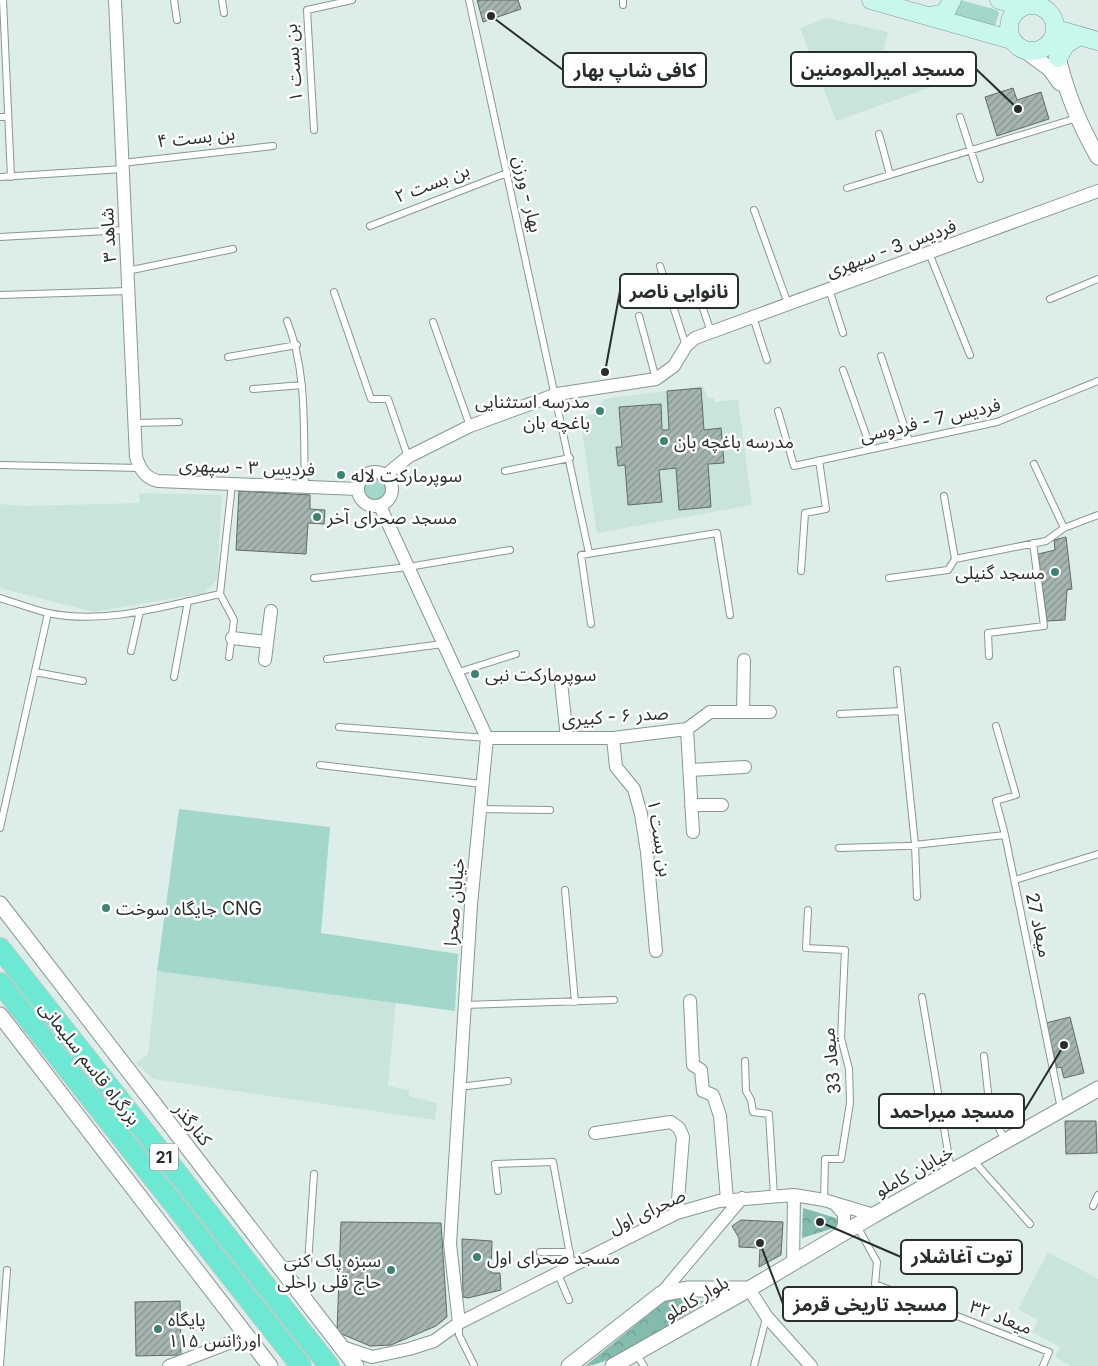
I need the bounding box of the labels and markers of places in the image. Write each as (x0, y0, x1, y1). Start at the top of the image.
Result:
callout: مسجد امیرالمومنین (791, 52, 976, 86)
callout: کافی شاپ بهار (563, 53, 706, 87)
callout: نانوایی ناصر (620, 274, 738, 308)
place label: مدرسه استثنایی باغچه بان (475, 391, 590, 434)
marker: مدرسه استثنایی باغچه بان (594, 405, 606, 417)
place label: مدرسه باغچه بان (674, 431, 794, 453)
marker: مدرسه باغچه بان (658, 435, 670, 447)
place label: سوپرمارکت لاله (351, 465, 462, 487)
marker: سوپرمارکت لاله (335, 469, 347, 481)
place label: مسجد صحرای آخر (326, 507, 457, 529)
marker: مسجد صحرای آخر (311, 511, 323, 523)
place label: مسجد گنیلی (955, 562, 1045, 584)
marker: مسجد گنیلی (1049, 566, 1061, 578)
place label: سوپرمارکت نبی (485, 664, 596, 686)
marker: سوپرمارکت نبی (469, 668, 481, 680)
place label: جایگاه سوخت CNG (116, 898, 262, 920)
marker: جایگاه سوخت CNG (100, 902, 112, 914)
callout: مسجد میراحمد (879, 1094, 1024, 1128)
callout: توت آغاشلار (901, 1240, 1022, 1274)
place label: مسجد صحرای اول (487, 1247, 620, 1269)
place label: سبزه پاک کنی حاج قلی راحلی (277, 1250, 381, 1295)
marker: مسجد صحرای اول (471, 1251, 483, 1263)
marker: سبزه پاک کنی حاج قلی راحلی (385, 1264, 397, 1276)
callout: مسجد تاریخی قرمز (783, 1287, 957, 1321)
place label: پایگاه اورژانس ۱۱۵ (168, 1309, 261, 1352)
marker: پایگاه اورژانس ۱۱۵ (152, 1323, 164, 1335)

